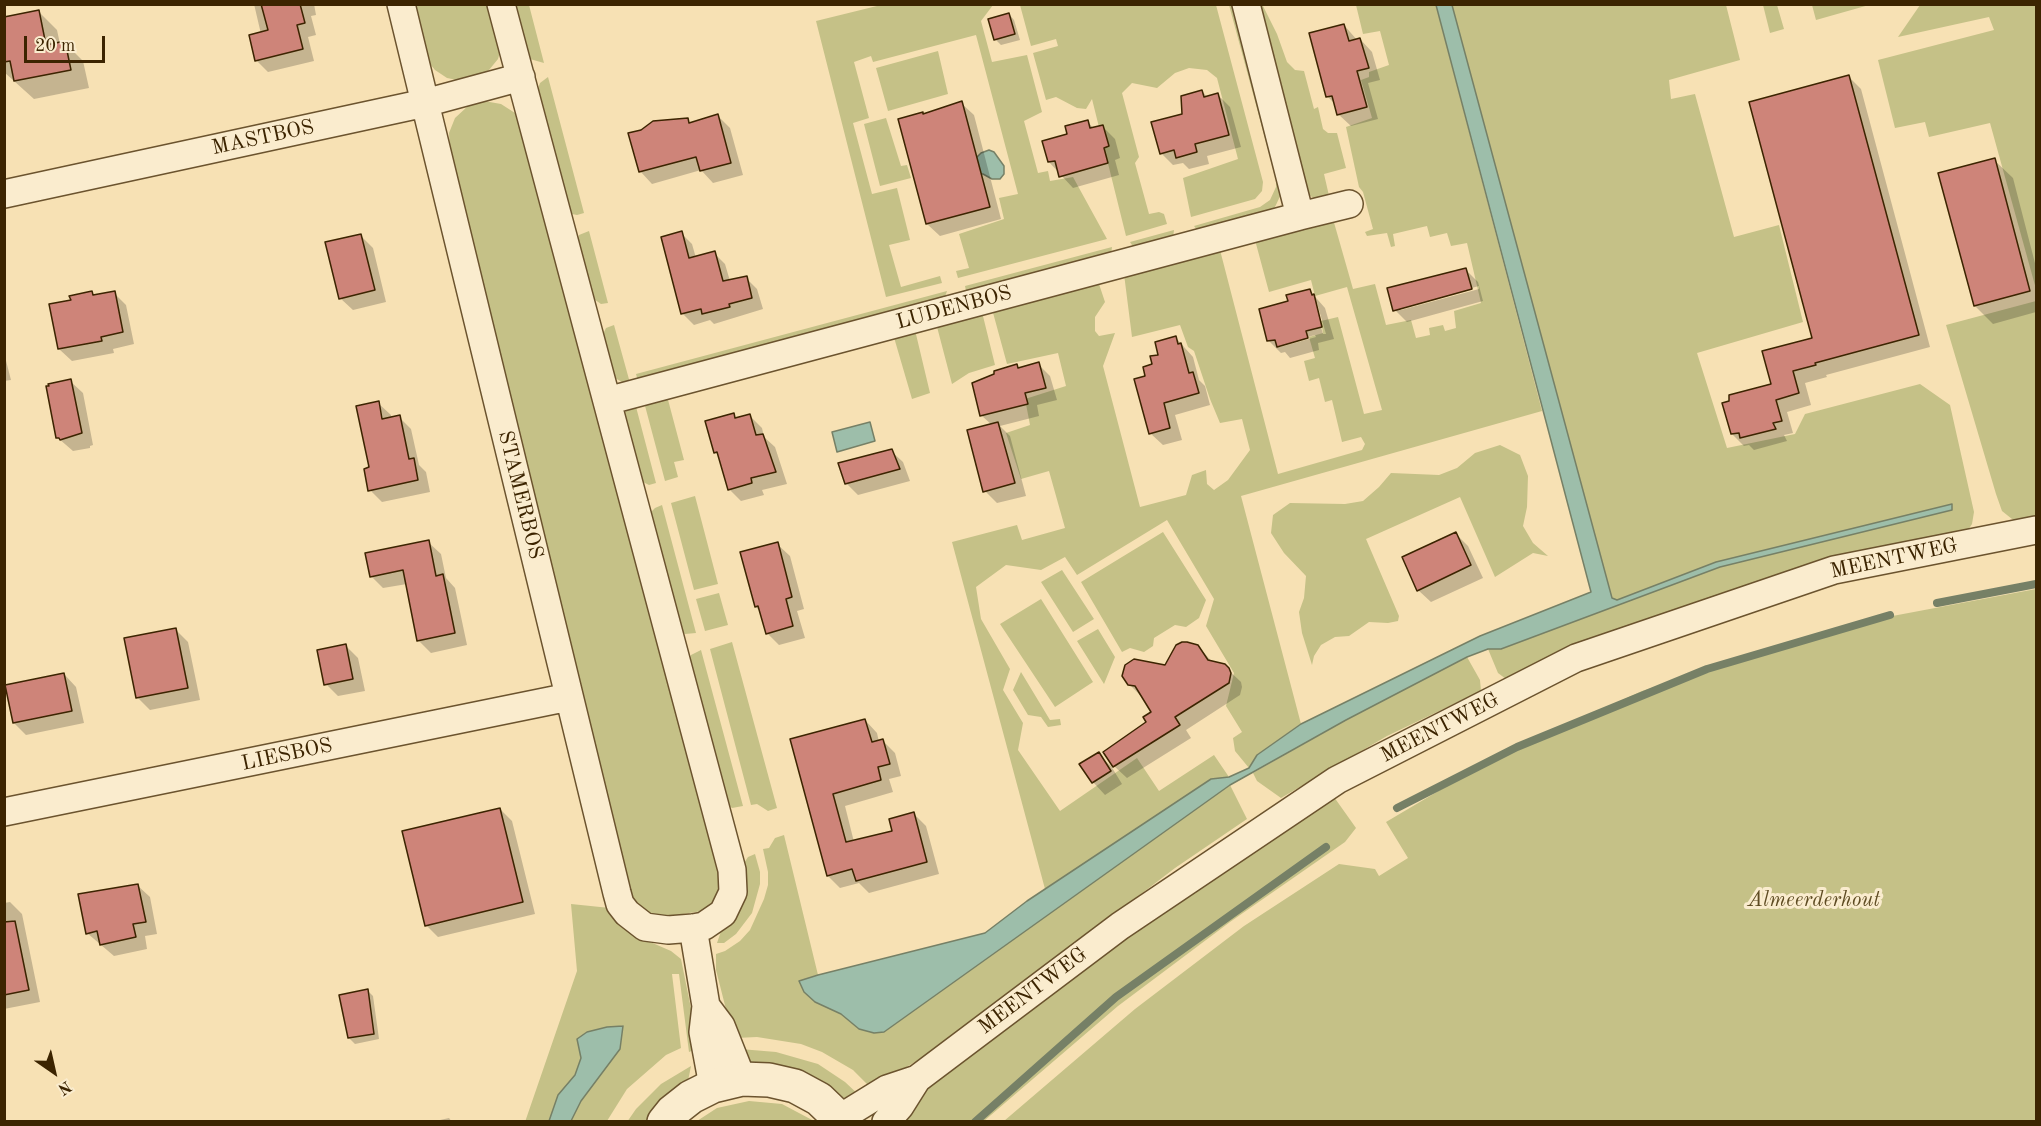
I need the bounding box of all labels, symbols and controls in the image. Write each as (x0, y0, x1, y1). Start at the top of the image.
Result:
scale bar (27, 24, 108, 62)
text: 20 m (35, 37, 75, 55)
street label: MASTBOS (210, 115, 316, 161)
street label: LUDENBOS (894, 281, 1014, 335)
street label: STAMERBOS (492, 428, 548, 562)
street label: MEENTWEG (1828, 533, 1960, 585)
street label: MEENTWEG (1376, 687, 1504, 769)
street label: LIESBOS (239, 733, 335, 777)
park label: Almeerderhout (1748, 887, 1880, 913)
street label: MEENTWEG (974, 942, 1092, 1040)
north arrow (24, 1042, 84, 1102)
text: N (55, 1077, 74, 1097)

